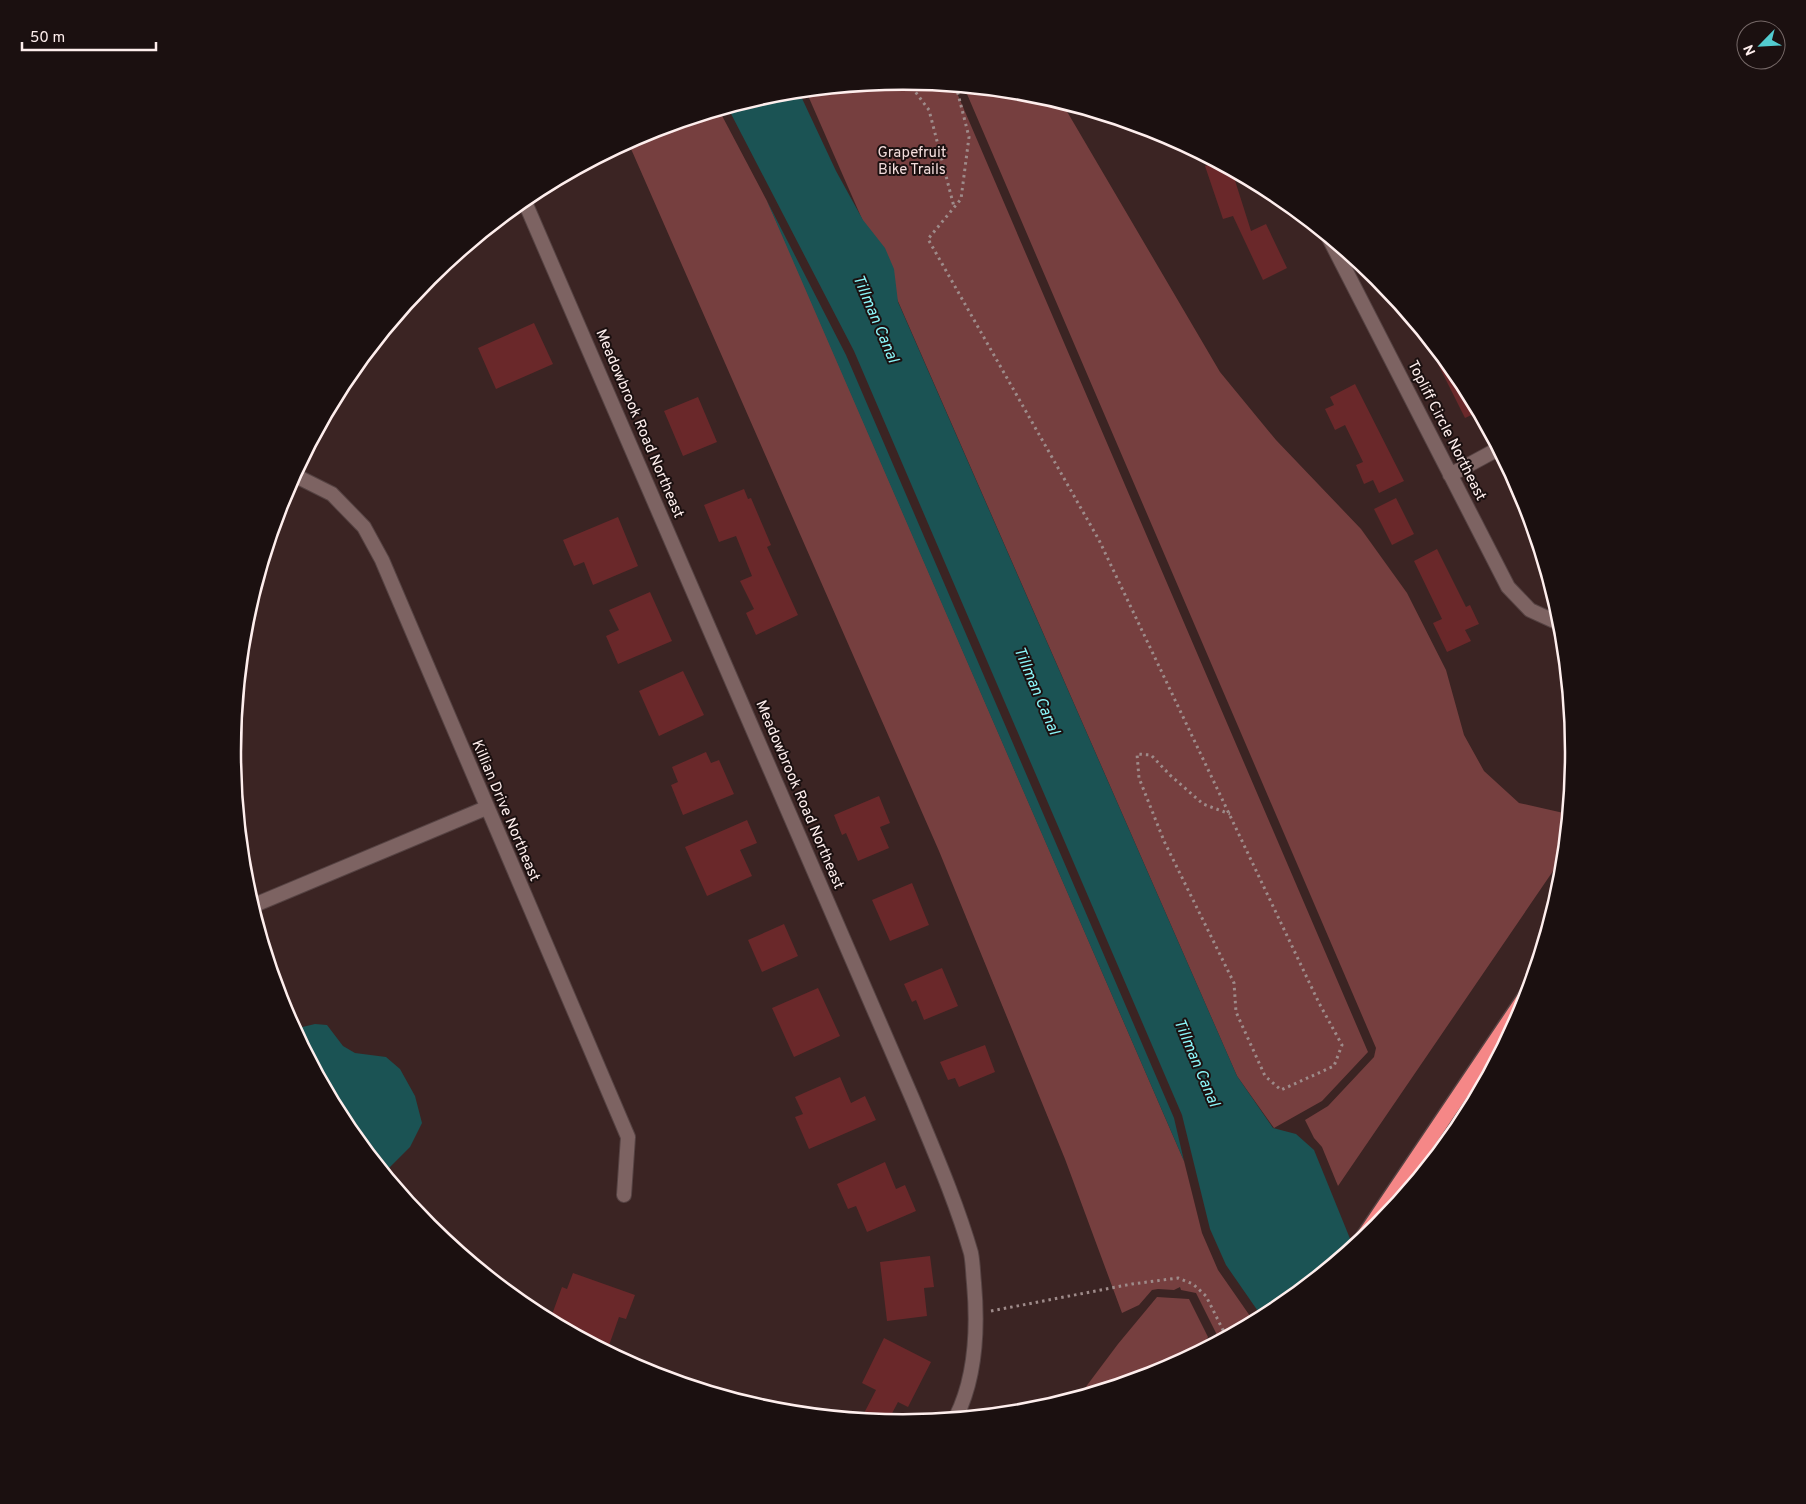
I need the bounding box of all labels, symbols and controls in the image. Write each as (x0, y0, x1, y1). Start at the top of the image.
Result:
scale bar (22, 20, 156, 52)
north arrow (1736, 20, 1786, 70)
text: 50 m (30, 29, 65, 48)
text: N (1741, 42, 1760, 58)
park label: Grapefruit Bike Trails (877, 144, 947, 180)
water label: Tillman Canal (847, 272, 903, 367)
street label: Meadowbrook Road Northeast (590, 327, 688, 521)
street label: Topliff Circle Northeast (1402, 358, 1490, 504)
water label: Tillman Canal (1008, 644, 1064, 739)
street label: Meadowbrook Road Northeast (750, 698, 848, 892)
street label: Killian Drive Northeast (467, 737, 543, 885)
water label: Tillman Canal (1168, 1016, 1224, 1111)

